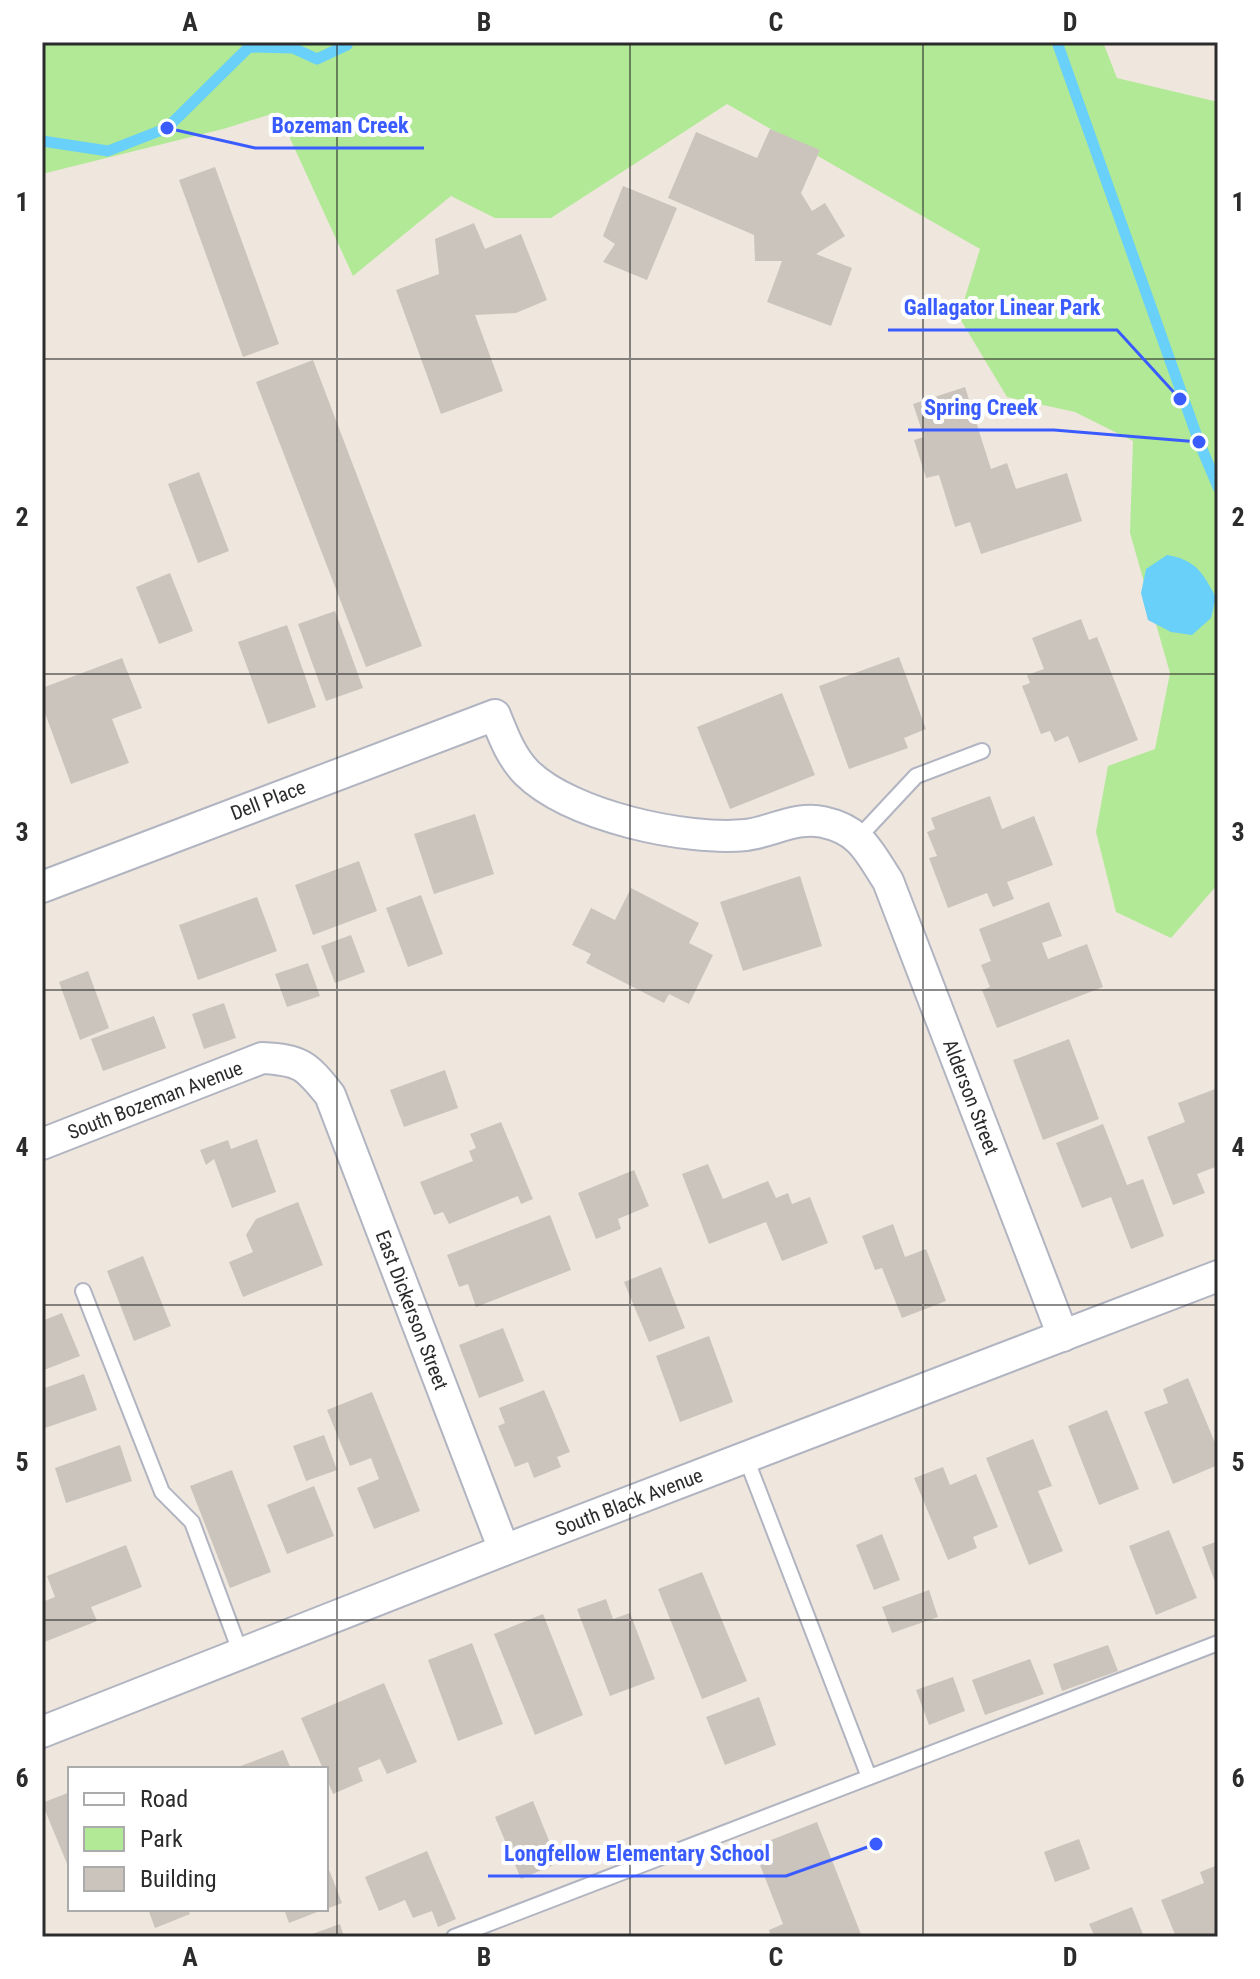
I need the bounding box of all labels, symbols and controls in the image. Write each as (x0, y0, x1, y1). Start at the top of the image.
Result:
text: A (182, 7, 198, 37)
text: B (477, 7, 491, 37)
text: C (769, 7, 784, 37)
text: D (1063, 7, 1077, 37)
callout: Bozeman Creek (255, 102, 424, 148)
text: Bozeman Creek (271, 113, 409, 138)
text: 1 (15, 187, 29, 217)
text: 1 (1231, 187, 1245, 217)
callout: Gallagator Linear Park (888, 284, 1117, 330)
text: Gallagator Linear Park (904, 295, 1101, 320)
callout: Spring Creek (908, 384, 1054, 430)
text: Spring Creek (924, 395, 1038, 420)
text: 2 (15, 502, 29, 532)
text: 2 (1231, 502, 1245, 532)
street label: Dell Place (227, 775, 309, 825)
text: 3 (15, 817, 29, 847)
text: 3 (1231, 817, 1245, 847)
street label: Alderson Street (938, 1036, 1004, 1158)
street label: South Bozeman Avenue (64, 1056, 246, 1144)
text: 4 (15, 1132, 29, 1162)
text: 4 (1231, 1132, 1245, 1162)
street label: East Dickerson Street (371, 1227, 454, 1393)
text: 5 (15, 1447, 29, 1477)
text: 5 (1231, 1447, 1245, 1477)
street label: South Black Avenue (552, 1463, 706, 1541)
text: 6 (15, 1763, 29, 1793)
text: 6 (1231, 1763, 1245, 1793)
legend (68, 1767, 328, 1911)
text: Road (140, 1785, 188, 1813)
text: Park (140, 1825, 183, 1853)
callout: Longfellow Elementary School (488, 1830, 786, 1876)
text: Longfellow Elementary School (504, 1841, 770, 1866)
text: Building (140, 1865, 217, 1893)
text: A (182, 1942, 198, 1972)
text: B (477, 1942, 491, 1972)
text: C (769, 1942, 784, 1972)
text: D (1063, 1942, 1077, 1972)

